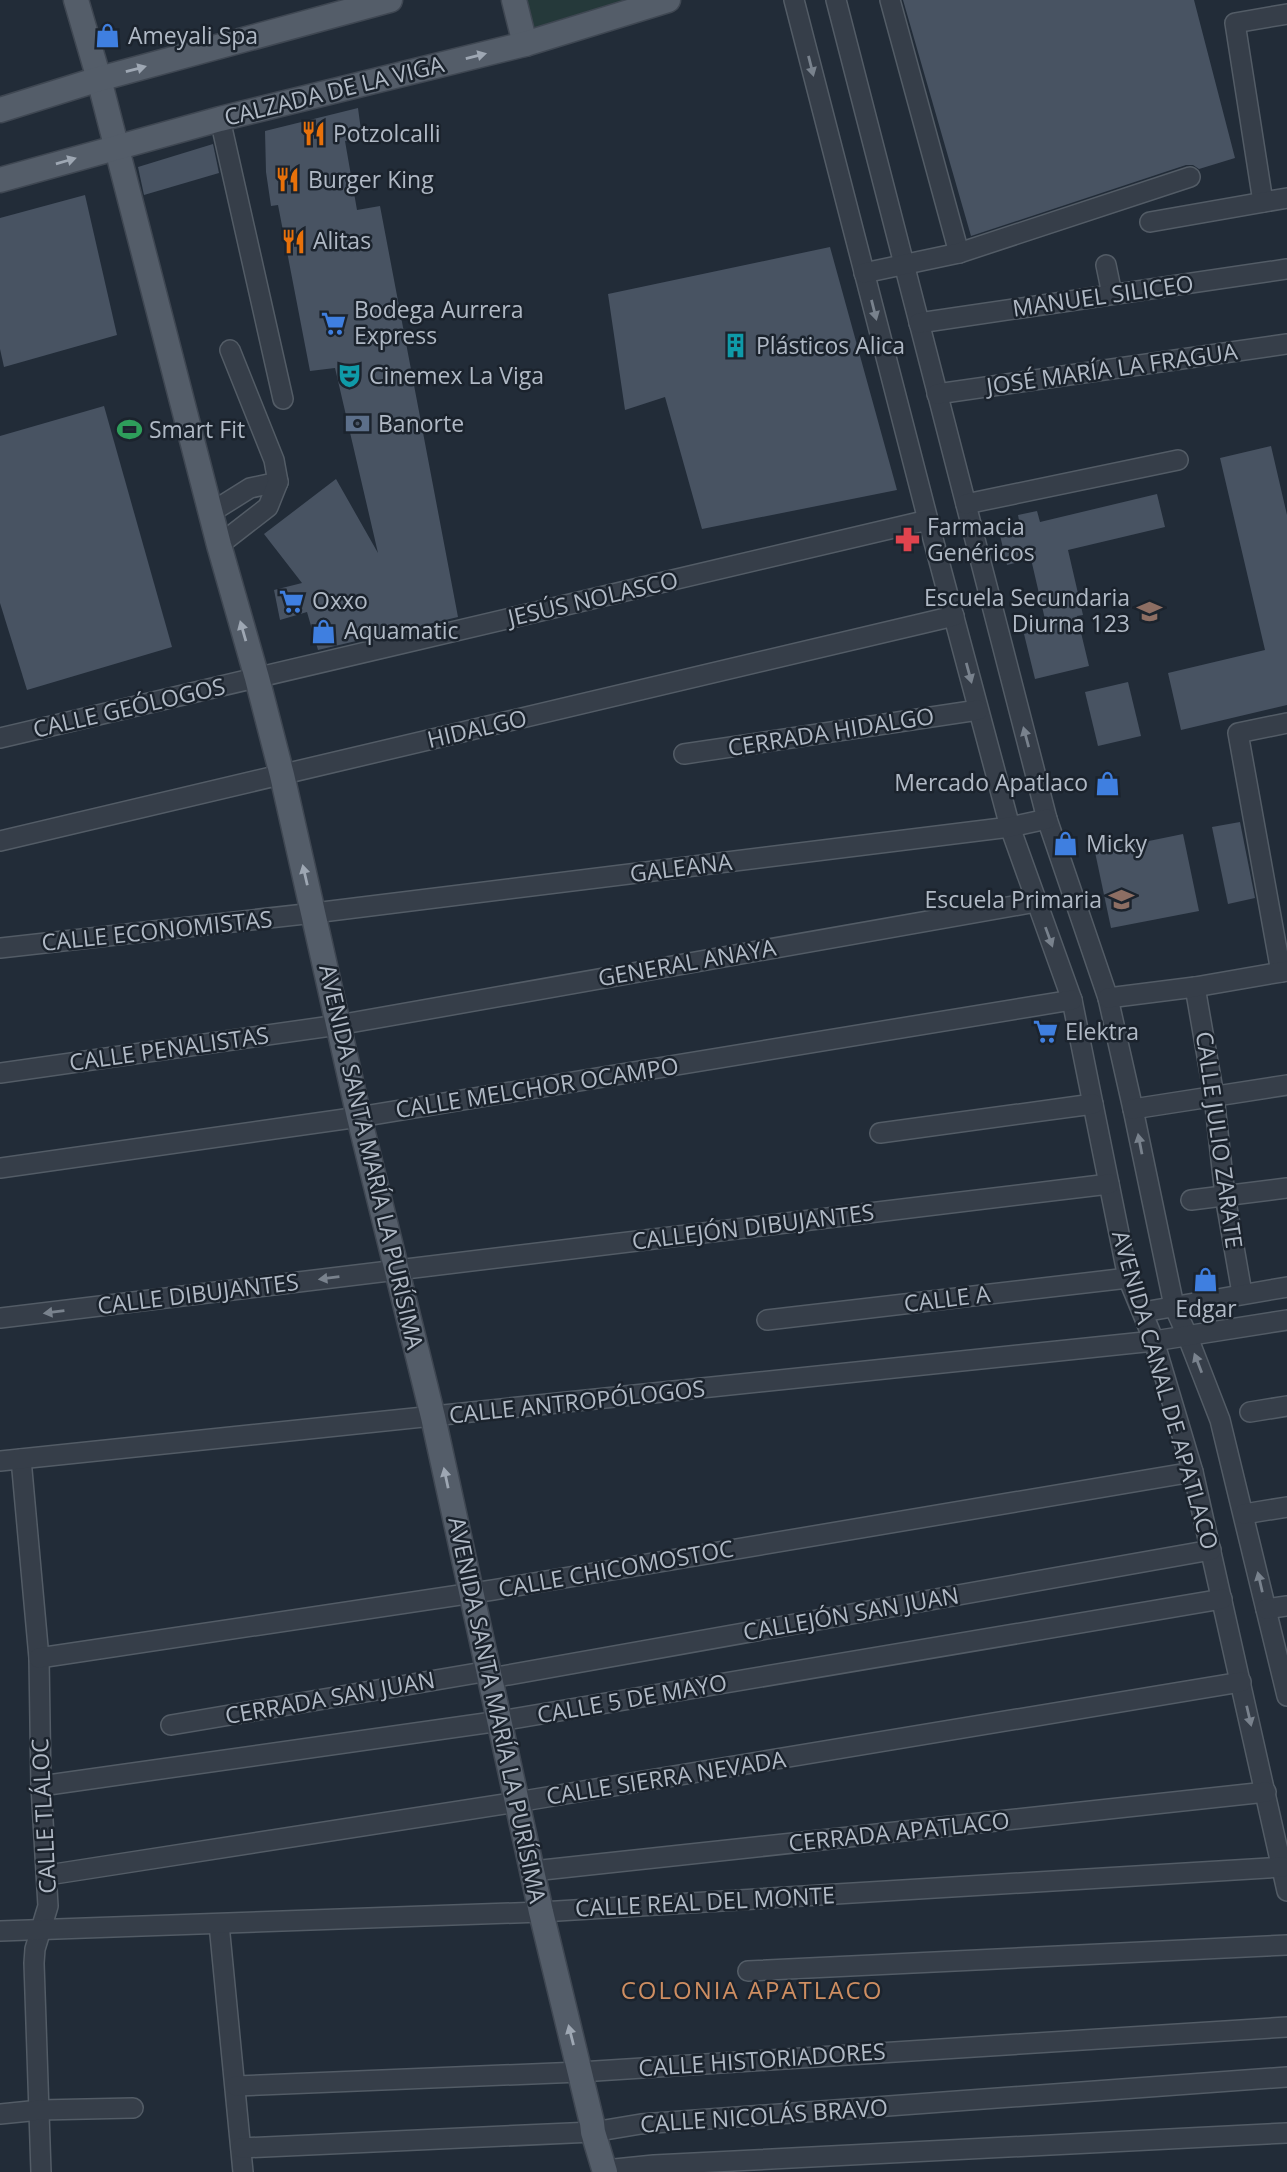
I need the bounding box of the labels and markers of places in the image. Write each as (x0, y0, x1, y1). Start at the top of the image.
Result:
place label: Ameyali Spa (128, 19, 258, 51)
shop icon: Ameyali Spa (94, 22, 122, 50)
place label: Potzolcalli (333, 117, 441, 149)
restaurant icon: Potzolcalli (299, 120, 327, 148)
place label: Burger King (308, 163, 434, 195)
restaurant icon: Burger King (274, 166, 302, 194)
place label: Alitas (313, 224, 371, 256)
restaurant icon: Alitas (279, 227, 307, 255)
place label: Bodega Aurrera Express (354, 293, 523, 351)
supermarket icon: Bodega Aurrera Express (320, 309, 348, 337)
place label: Plásticos Alica (756, 329, 905, 361)
building icon: Plásticos Alica (722, 332, 750, 360)
place label: Cinemex La Viga (369, 359, 544, 391)
theatre icon: Cinemex La Viga (335, 362, 363, 390)
place label: Banorte (378, 407, 464, 439)
bank icon: Banorte (344, 410, 372, 438)
place label: Smart Fit (149, 413, 245, 445)
sports icon: Smart Fit (115, 416, 143, 444)
place label: Farmacia Genéricos (927, 510, 1035, 568)
pharmacy icon: Farmacia Genéricos (893, 526, 921, 554)
place label: Escuela Secundaria Diurna 123 (924, 581, 1130, 639)
place label: Oxxo (312, 584, 368, 616)
supermarket icon: Oxxo (278, 587, 306, 615)
school or university icon: Escuela Secundaria Diurna 123 (1136, 597, 1164, 625)
place label: Aquamatic (344, 614, 459, 646)
shop icon: Aquamatic (310, 617, 338, 645)
place label: Mercado Apatlaco (894, 766, 1088, 798)
shop icon: Mercado Apatlaco (1094, 769, 1122, 797)
place label: Micky (1086, 827, 1148, 859)
shop icon: Micky (1052, 830, 1080, 858)
place label: Escuela Primaria (925, 883, 1102, 915)
school or university icon: Escuela Primaria (1108, 886, 1136, 914)
place label: Elektra (1065, 1015, 1139, 1047)
supermarket icon: Elektra (1031, 1018, 1059, 1046)
shop icon: Edgar (1192, 1265, 1220, 1293)
place label: Edgar (1175, 1292, 1237, 1324)

